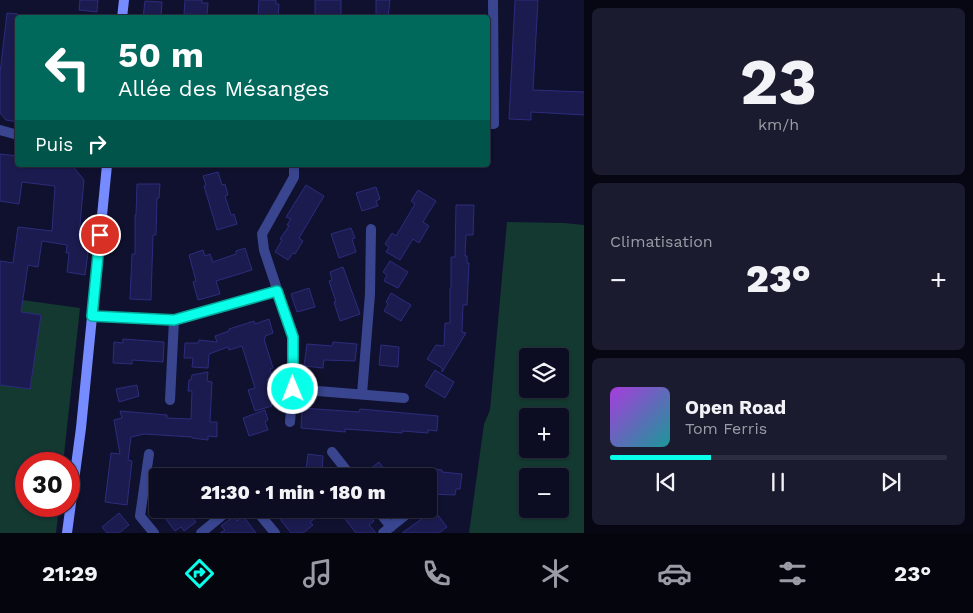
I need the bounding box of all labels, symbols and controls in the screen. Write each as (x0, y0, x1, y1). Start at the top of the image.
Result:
text: 50 m (118, 34, 204, 76)
icon: left (35, 35, 100, 100)
text: 23 (740, 44, 817, 120)
text: Allée des Mésanges (118, 76, 329, 101)
text: km/h (758, 115, 799, 134)
icon: right (83, 130, 111, 158)
text: Puis (35, 133, 73, 156)
pin (79, 214, 121, 256)
icon: arrive (86, 221, 114, 249)
text: Climatisation (610, 232, 713, 251)
text: 23° (746, 257, 811, 301)
text: − (610, 263, 627, 296)
text: + (930, 263, 947, 296)
map controls (519, 348, 569, 518)
button: layers (519, 348, 569, 398)
position arrow (266, 362, 318, 414)
text: Open Road (685, 396, 786, 419)
button: + (519, 408, 569, 458)
text: Tom Ferris (685, 419, 767, 438)
speed limit sign: 30 (15, 452, 80, 517)
button: − (519, 468, 569, 518)
icon: previous (652, 468, 680, 496)
icon: pause (764, 468, 792, 496)
icon: next (877, 468, 905, 496)
text: 21:30 · 1 min · 180 m (200, 481, 386, 504)
icon: directions (182, 556, 217, 591)
icon: music (300, 556, 335, 591)
icon: phone (419, 556, 454, 591)
icon: climate (538, 556, 573, 591)
icon: car (657, 556, 692, 591)
icon: filters (775, 556, 810, 591)
text: 21:29 (42, 561, 98, 586)
text: 23° (894, 561, 931, 586)

